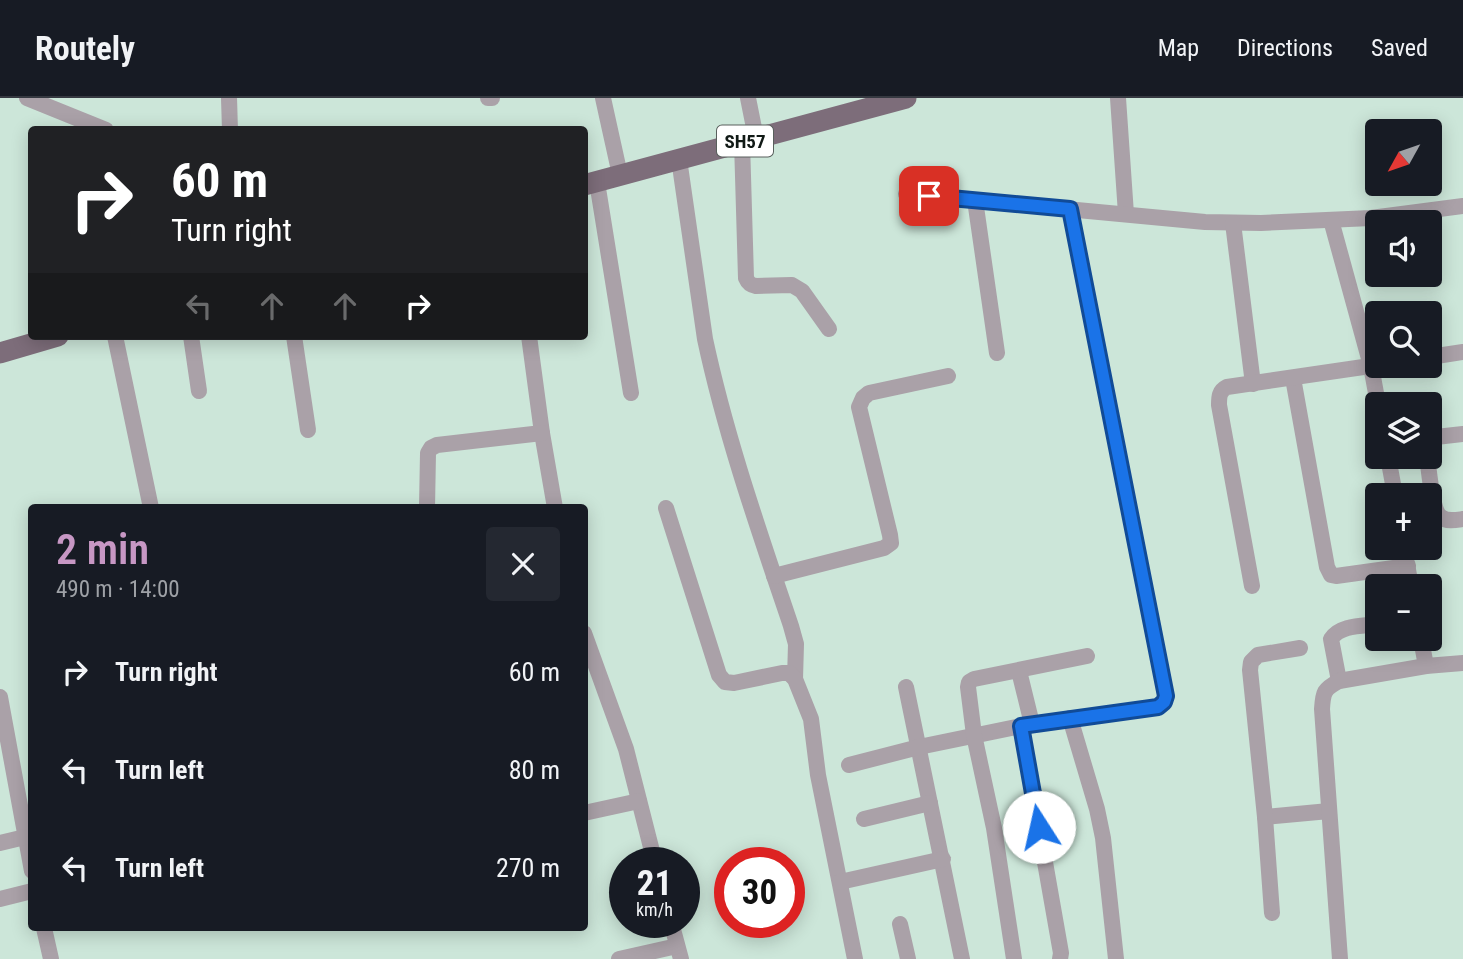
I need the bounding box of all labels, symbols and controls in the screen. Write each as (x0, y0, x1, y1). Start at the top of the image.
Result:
text: Routely (35, 29, 135, 68)
text: Map (1158, 34, 1199, 62)
text: Directions (1237, 34, 1333, 62)
text: Saved (1371, 34, 1428, 62)
north arrow (1365, 119, 1442, 196)
map controls (1365, 119, 1442, 651)
road number: SH57 (717, 126, 773, 156)
text: 60 m (171, 152, 268, 209)
icon: right (56, 154, 147, 245)
pin (899, 166, 959, 226)
icon: arrive (910, 177, 948, 215)
button: sound (1365, 210, 1442, 287)
text: Turn right (171, 211, 292, 249)
icon: left (180, 287, 218, 325)
icon: ahead (253, 287, 291, 325)
icon: ahead (326, 287, 364, 325)
icon: right (399, 287, 437, 325)
button: search (1365, 301, 1442, 378)
button: layers (1365, 392, 1442, 469)
button: + (1365, 483, 1442, 560)
text: 2 min (56, 525, 149, 574)
button: close (486, 527, 560, 601)
button: − (1365, 574, 1442, 651)
text: 490 m · 14:00 (56, 576, 180, 603)
icon: right (56, 653, 94, 691)
text: Turn right (115, 657, 217, 687)
text: 60 m (509, 657, 560, 687)
icon: left (56, 751, 94, 789)
text: Turn left (115, 755, 204, 785)
text: 80 m (509, 755, 560, 785)
position arrow (1002, 790, 1076, 864)
speed limit sign: 30 (714, 847, 805, 938)
icon: left (56, 849, 94, 887)
text: Turn left (115, 853, 204, 883)
text: 270 m (496, 853, 560, 883)
text: 21 (637, 863, 672, 904)
text: km/h (636, 899, 673, 920)

